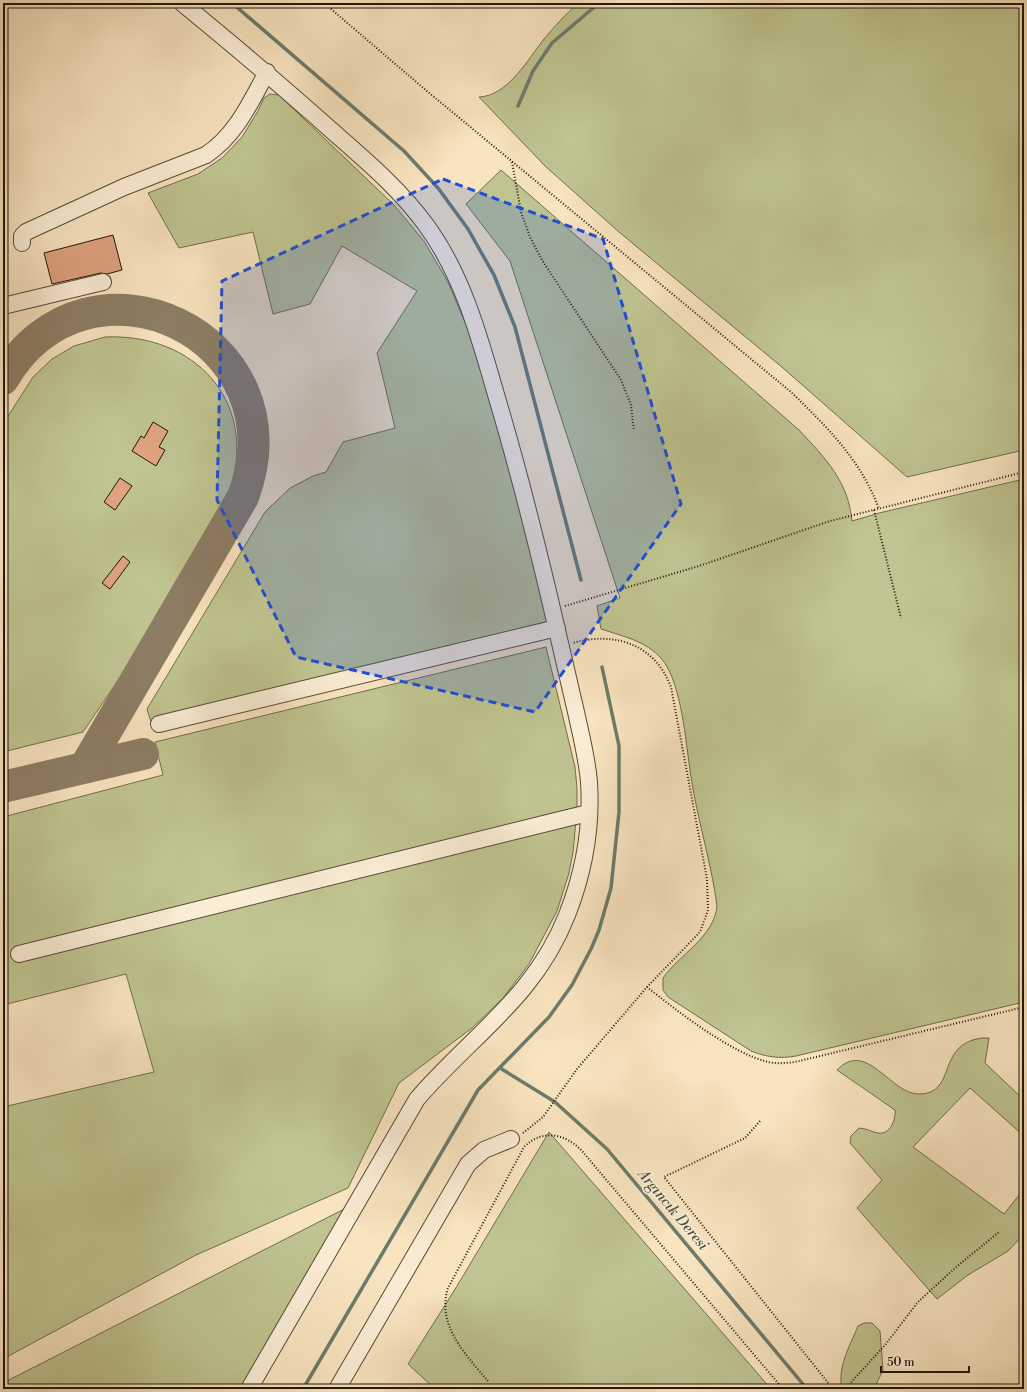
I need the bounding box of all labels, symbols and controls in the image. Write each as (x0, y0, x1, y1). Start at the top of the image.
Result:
water label: Argıncık Deresi (632, 1164, 713, 1255)
scale bar (881, 1348, 969, 1374)
text: 50 m (887, 1355, 915, 1370)

